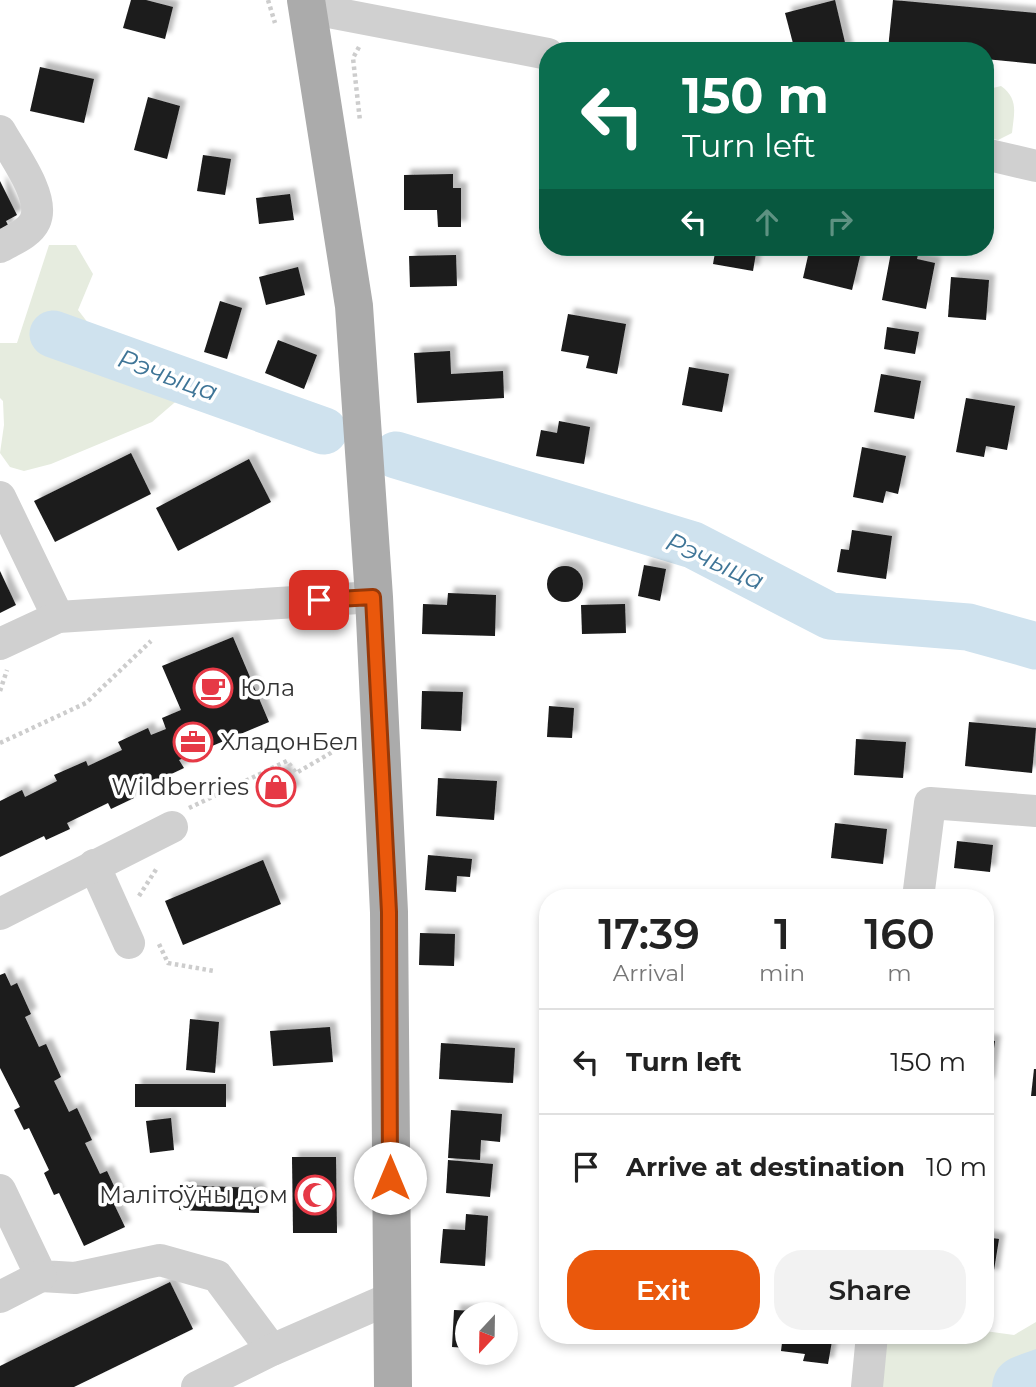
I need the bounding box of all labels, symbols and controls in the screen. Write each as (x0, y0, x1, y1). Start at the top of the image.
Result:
text: 150 m (682, 66, 829, 125)
icon: left (567, 70, 658, 161)
text: Turn left (682, 126, 816, 165)
icon: left (675, 203, 713, 241)
icon: ahead (748, 203, 786, 241)
icon: right (821, 203, 859, 241)
water label: Рэчыца (114, 342, 222, 408)
water label: Рэчыца (661, 525, 769, 597)
pin (289, 570, 349, 630)
icon: arrive (300, 581, 338, 619)
cafe icon: Юла (192, 667, 234, 709)
place label: Юла (240, 673, 295, 702)
office icon: ХладонБел (172, 721, 214, 763)
place label: ХладонБел (220, 727, 359, 756)
shop icon: Wildberries (255, 766, 297, 808)
place label: Wildberries (111, 772, 249, 801)
text: 17:39 (598, 908, 700, 960)
text: 1 (774, 908, 790, 960)
text: 160 (864, 908, 935, 960)
text: Arrival (613, 959, 685, 987)
text: min (759, 959, 805, 987)
text: m (887, 959, 912, 987)
icon: left (567, 1043, 605, 1081)
text: Turn left (626, 1046, 742, 1078)
text: 150 m (890, 1046, 966, 1078)
position arrow (353, 1141, 427, 1215)
icon: arrive (567, 1148, 605, 1186)
text: Arrive at destination (626, 1151, 905, 1183)
text: 10 m (926, 1151, 987, 1183)
mosque icon: Малітоўны дом (294, 1174, 336, 1216)
place label: Малітоўны дом (99, 1180, 288, 1209)
button: Exit (567, 1250, 760, 1330)
button: Share (774, 1250, 966, 1330)
north arrow (455, 1302, 518, 1365)
map controls (455, 1302, 518, 1365)

